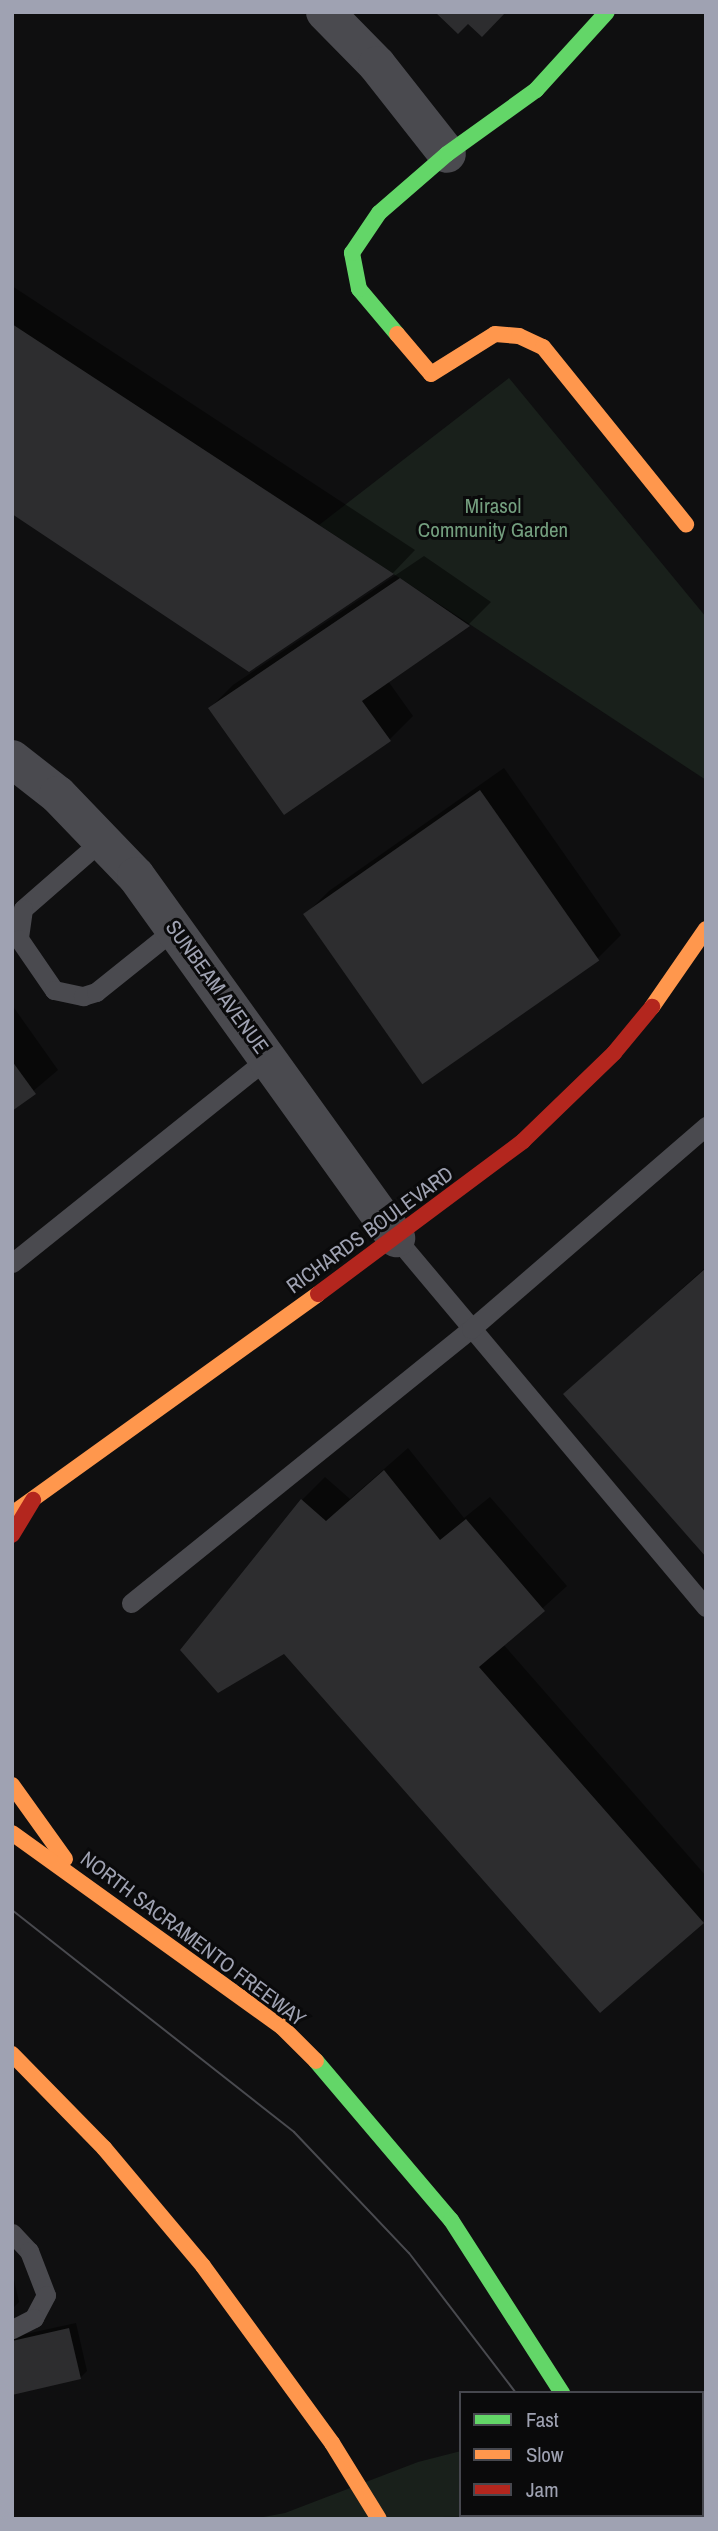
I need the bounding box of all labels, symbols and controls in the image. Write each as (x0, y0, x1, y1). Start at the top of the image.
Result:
park label: Mirasol Community Garden (418, 493, 568, 543)
street label: SUNBEAM AVENUE (160, 915, 274, 1059)
street label: RICHARDS BOULEVARD (282, 1161, 458, 1299)
street label: NORTH SACRAMENTO FREEWAY (76, 1846, 310, 2032)
legend (459, 2391, 704, 2517)
text: Fast (526, 2405, 559, 2434)
text: Slow (526, 2440, 563, 2469)
text: Jam (526, 2475, 559, 2504)

